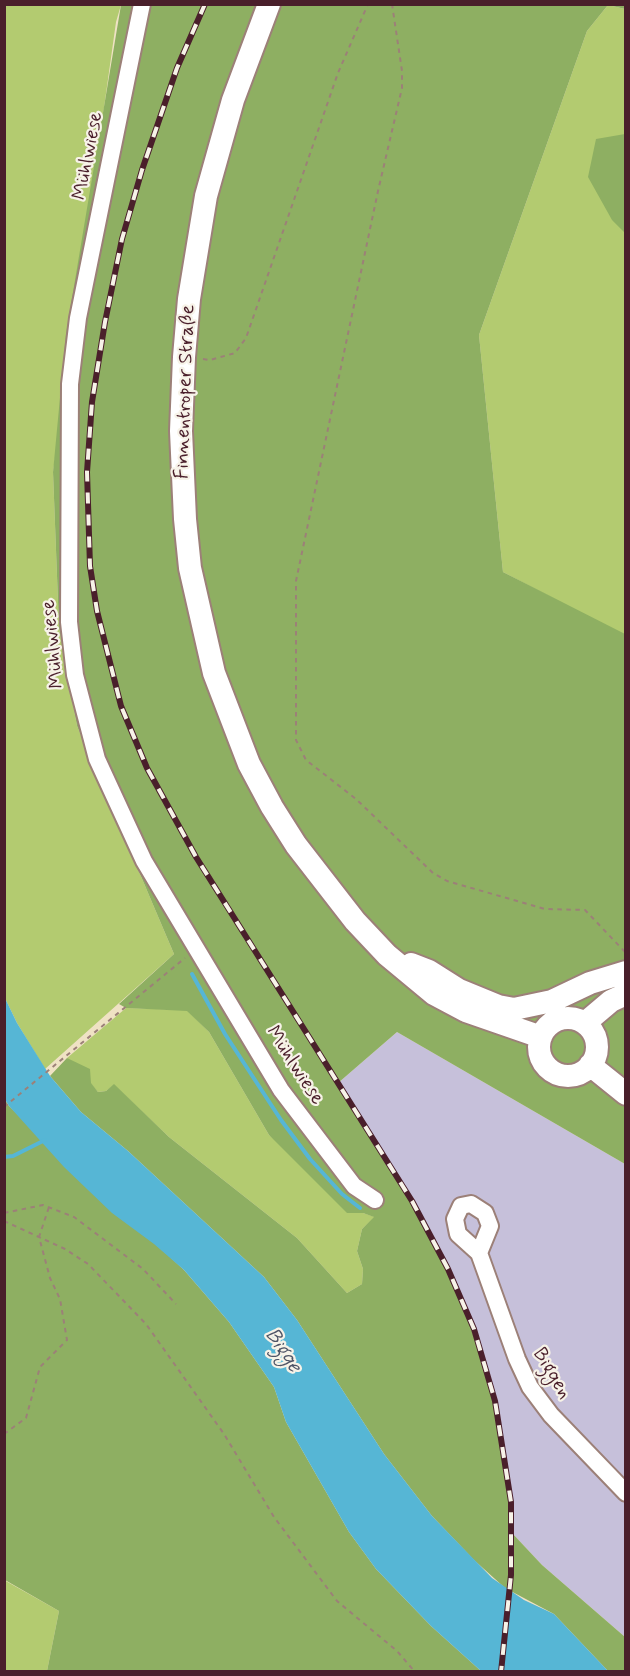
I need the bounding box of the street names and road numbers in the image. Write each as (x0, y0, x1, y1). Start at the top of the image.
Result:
street label: Mühlwiese (69, 110, 109, 202)
street label: Finnentroper Straße (171, 304, 201, 480)
street label: Mühlwiese (37, 598, 71, 690)
street label: Mühlwiese (260, 1022, 328, 1110)
street label: Biggen (526, 1344, 576, 1404)

